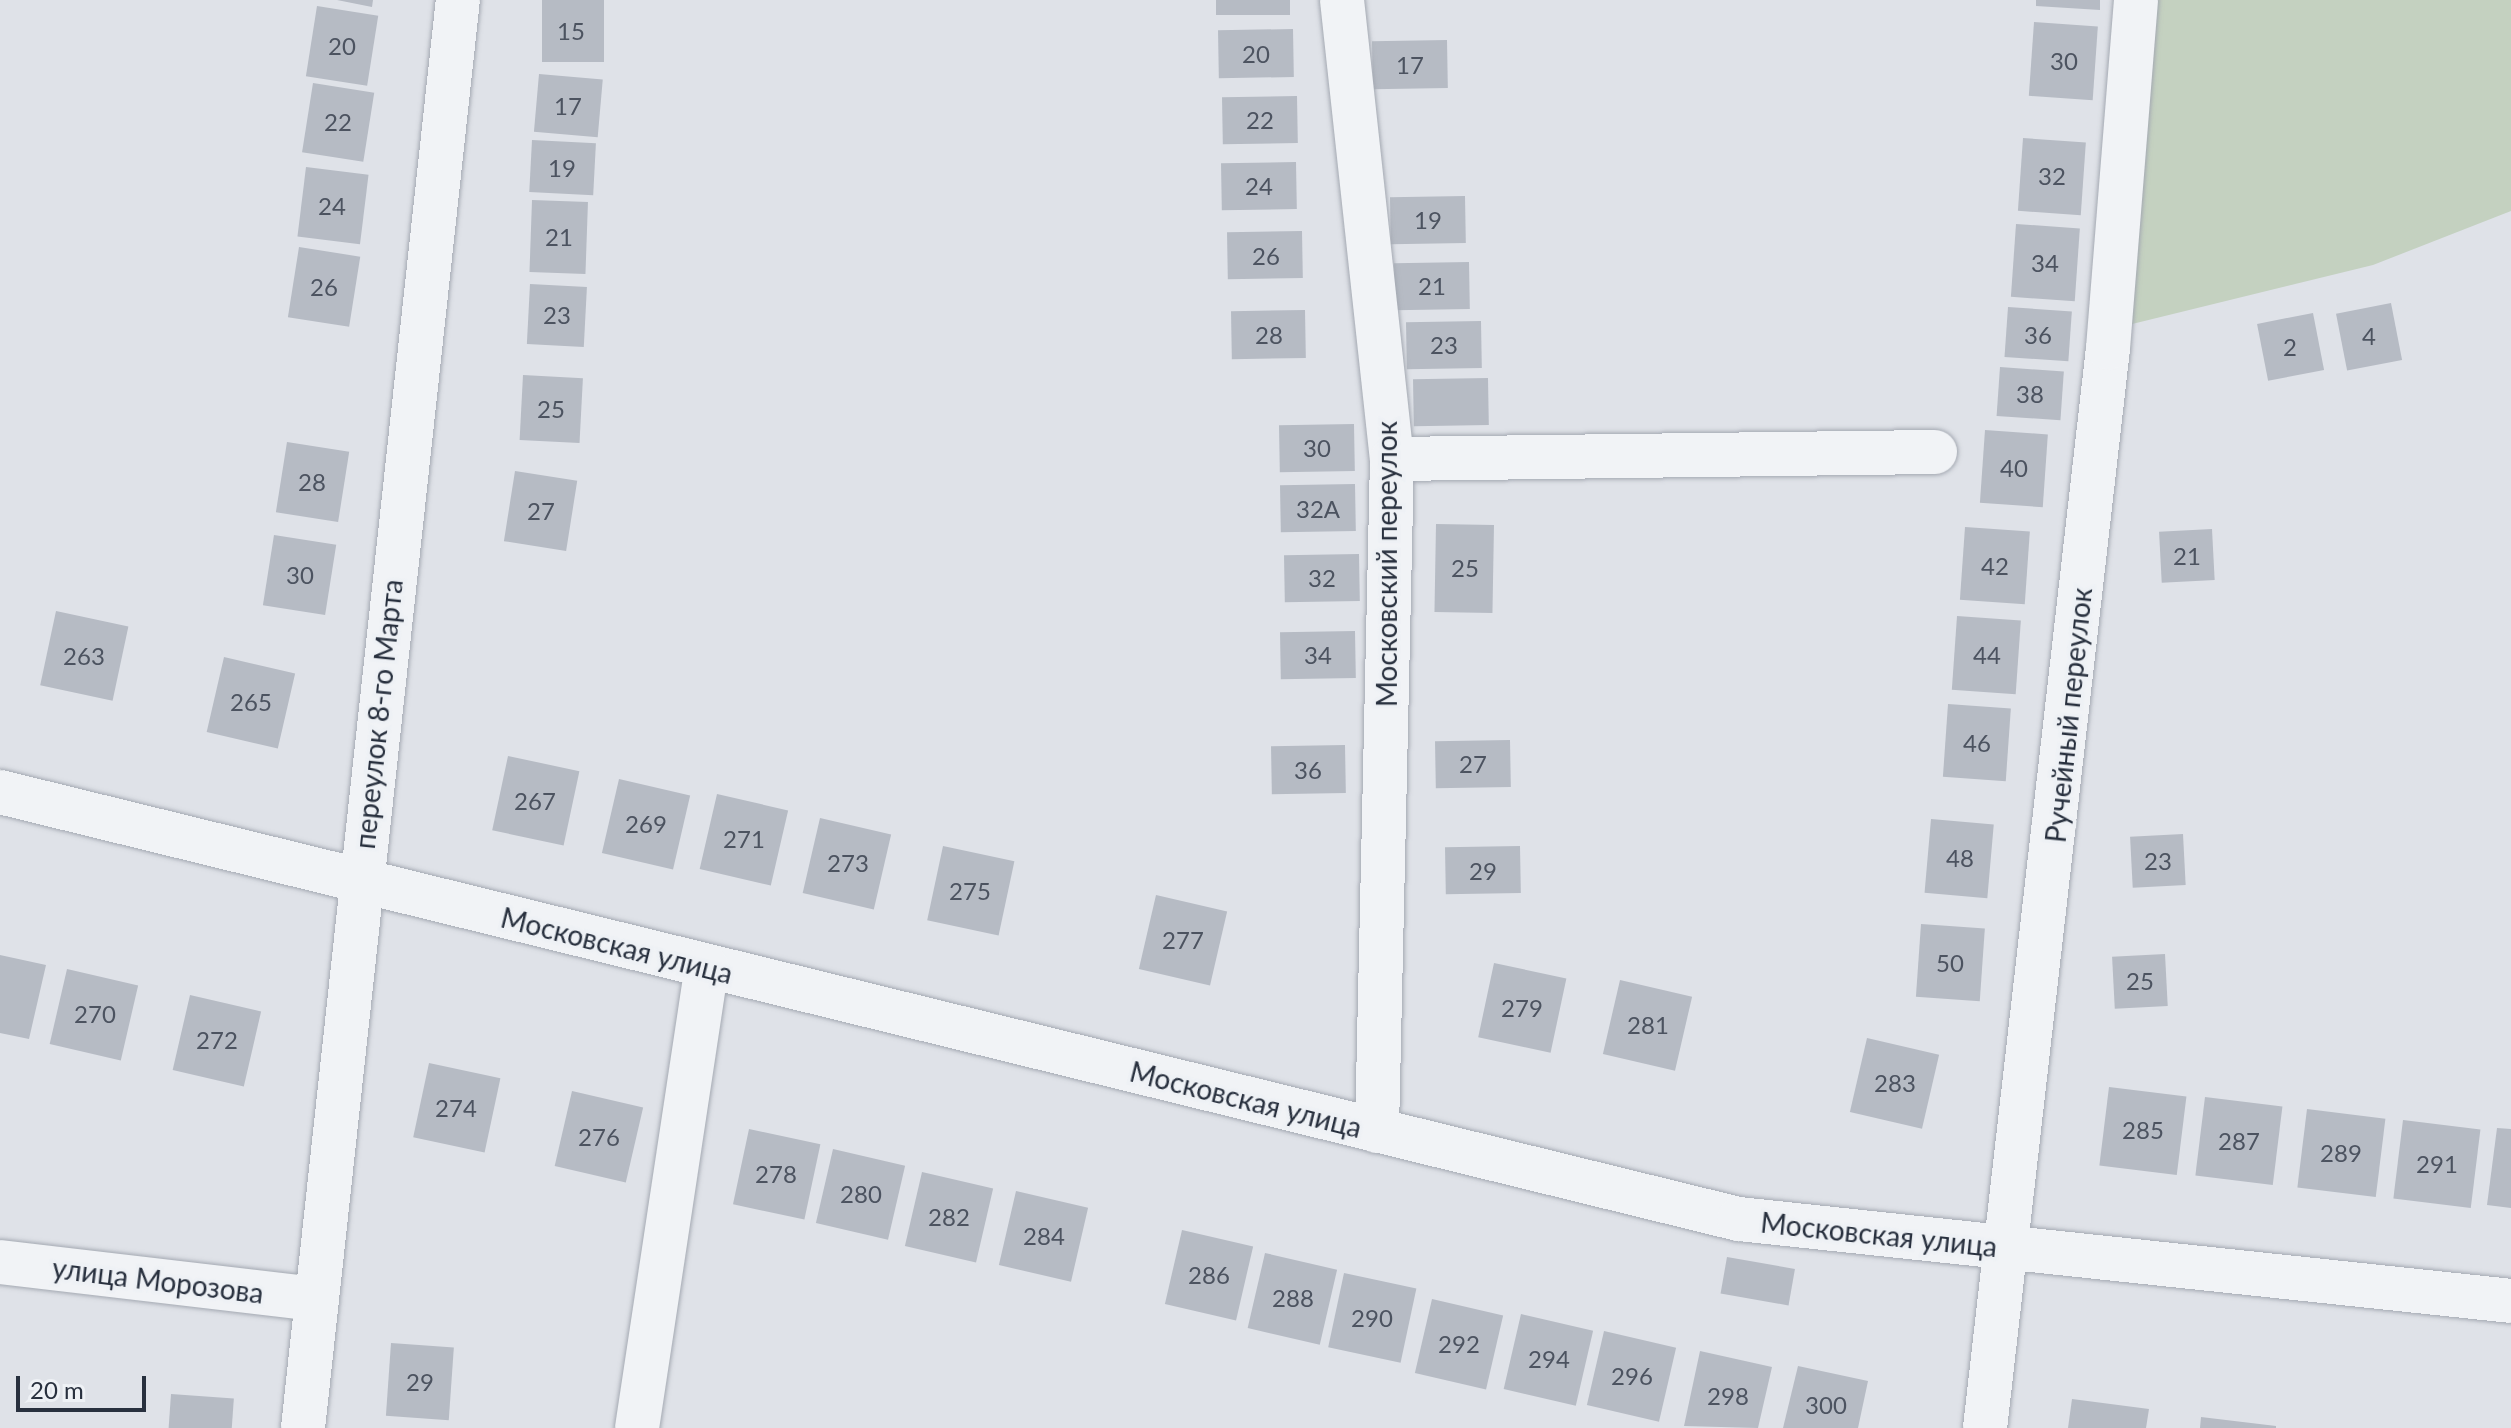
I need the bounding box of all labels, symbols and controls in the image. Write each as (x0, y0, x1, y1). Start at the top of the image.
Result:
house number: 15 (557, 17, 585, 45)
house number: 20 (328, 32, 356, 60)
house number: 20 (1242, 40, 1270, 68)
house number: 30 (2050, 47, 2078, 75)
house number: 17 (1396, 51, 1424, 79)
house number: 17 (554, 92, 582, 120)
house number: 22 (1246, 106, 1274, 134)
house number: 22 (324, 108, 352, 136)
house number: 19 (548, 154, 576, 182)
house number: 32 (2038, 162, 2066, 190)
house number: 24 (1245, 172, 1273, 200)
house number: 24 (318, 192, 346, 220)
house number: 19 (1414, 206, 1442, 234)
house number: 21 (545, 223, 573, 251)
house number: 26 (1252, 242, 1280, 270)
house number: 34 (2031, 249, 2059, 277)
house number: 21 (1418, 272, 1446, 300)
house number: 26 (310, 273, 338, 301)
house number: 23 (543, 301, 571, 329)
house number: 28 (1255, 321, 1283, 349)
house number: 36 (2024, 321, 2052, 349)
house number: 4 (2362, 322, 2376, 350)
house number: 23 (1430, 331, 1458, 359)
house number: 2 (2283, 333, 2297, 361)
house number: 38 (2016, 380, 2044, 408)
house number: 25 (537, 395, 565, 423)
street label: Московский переулок (1369, 421, 1403, 707)
house number: 30 (1303, 434, 1331, 462)
house number: 40 (2000, 454, 2028, 482)
house number: 28 (298, 468, 326, 496)
house number: 32А (1296, 495, 1340, 523)
house number: 27 (527, 497, 555, 525)
house number: 21 (2173, 542, 2201, 570)
house number: 42 (1981, 552, 2009, 580)
house number: 25 (1451, 554, 1479, 582)
house number: 30 (286, 561, 314, 589)
house number: 32 (1308, 564, 1336, 592)
street label: переулок 8-го Марта (347, 577, 409, 851)
street label: Ручейный переулок (2038, 586, 2098, 844)
house number: 34 (1304, 641, 1332, 669)
house number: 44 (1973, 641, 2001, 669)
house number: 263 (63, 642, 105, 670)
house number: 265 (230, 688, 272, 716)
house number: 46 (1963, 729, 1991, 757)
house number: 27 (1459, 750, 1487, 778)
house number: 36 (1294, 756, 1322, 784)
house number: 267 (514, 787, 556, 815)
house number: 269 (625, 810, 667, 838)
house number: 271 (723, 825, 765, 853)
house number: 48 (1946, 844, 1974, 872)
house number: 23 (2144, 847, 2172, 875)
house number: 273 (827, 849, 869, 877)
house number: 29 (1469, 857, 1497, 885)
house number: 275 (949, 877, 991, 905)
street label: Московская улица (498, 900, 736, 990)
house number: 277 (1162, 926, 1204, 954)
house number: 50 (1936, 949, 1964, 977)
house number: 25 (2126, 967, 2154, 995)
house number: 279 (1501, 994, 1543, 1022)
house number: 270 (74, 1000, 116, 1028)
house number: 281 (1627, 1011, 1669, 1039)
house number: 272 (196, 1026, 238, 1054)
street label: Московская улица (1127, 1054, 1365, 1144)
house number: 283 (1874, 1069, 1916, 1097)
house number: 274 (435, 1094, 477, 1122)
house number: 285 (2122, 1116, 2164, 1144)
house number: 276 (578, 1123, 620, 1151)
house number: 287 (2218, 1127, 2260, 1155)
house number: 289 (2320, 1139, 2362, 1167)
house number: 291 (2416, 1150, 2458, 1178)
house number: 278 (755, 1160, 797, 1188)
house number: 280 (840, 1180, 882, 1208)
house number: 282 (928, 1203, 970, 1231)
street label: Московская улица (1759, 1205, 1999, 1263)
house number: 284 (1023, 1222, 1065, 1250)
street label: улица Морозова (50, 1250, 266, 1310)
house number: 286 (1188, 1261, 1230, 1289)
house number: 288 (1272, 1284, 1314, 1312)
house number: 290 (1351, 1304, 1393, 1332)
house number: 292 (1438, 1330, 1480, 1358)
house number: 294 (1528, 1345, 1570, 1373)
scale bar (20, 1360, 150, 1410)
house number: 296 (1611, 1362, 1653, 1390)
house number: 29 (406, 1368, 434, 1396)
text: 20 m (30, 1375, 84, 1404)
house number: 298 (1707, 1382, 1749, 1410)
house number: 300 (1805, 1391, 1847, 1419)

